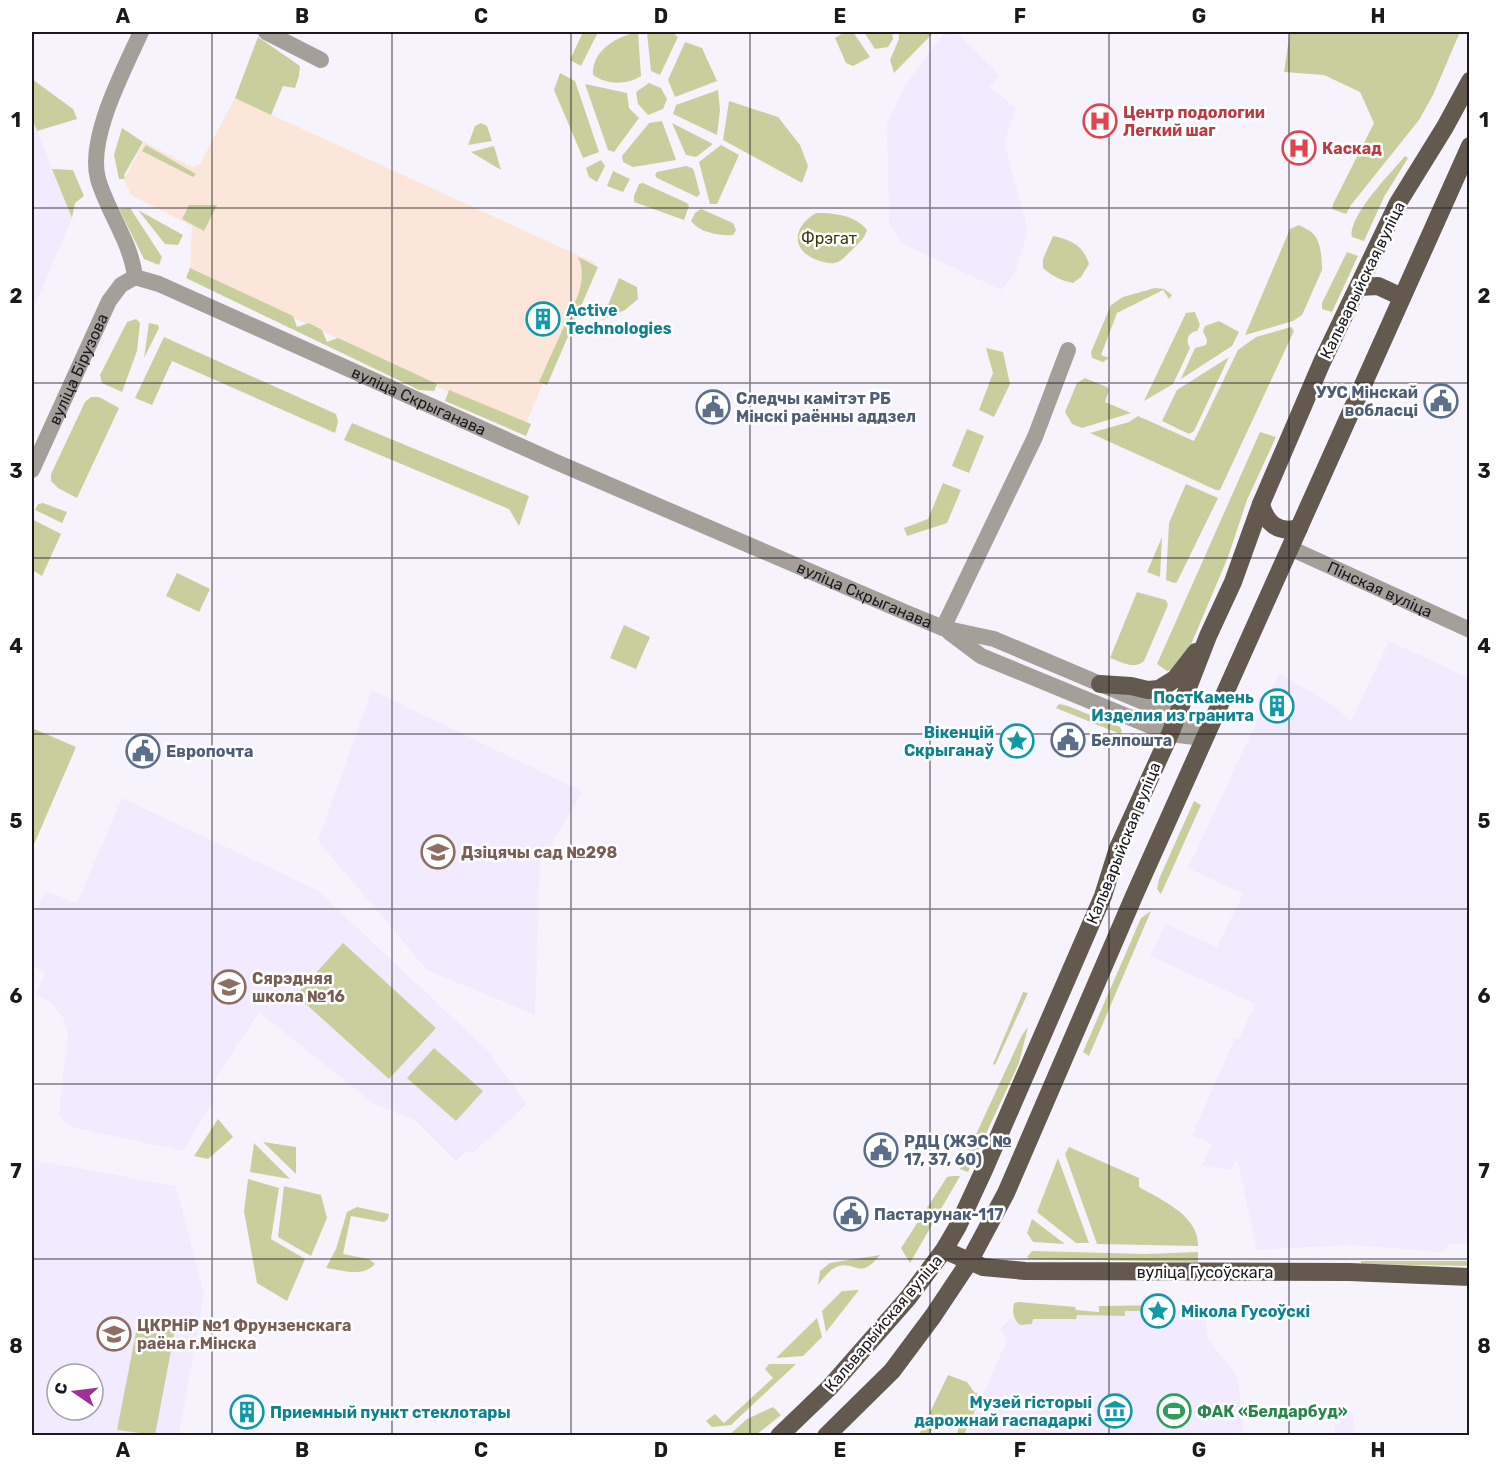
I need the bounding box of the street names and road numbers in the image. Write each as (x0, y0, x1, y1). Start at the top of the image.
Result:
street label: Кальварыйская вуліца (1316, 198, 1409, 362)
street label: вуліца Бірузова (45, 310, 112, 428)
street label: вуліца Скрыганава (349, 363, 489, 439)
street label: Пінская вуліца (1324, 557, 1435, 622)
street label: вуліца Скрыганава (794, 558, 935, 632)
street label: Кальварыйская вуліца (1082, 760, 1165, 927)
street label: Кальварыйская вуліца (821, 1251, 946, 1396)
street label: вуліца Гусоўскага (1137, 1263, 1273, 1282)

